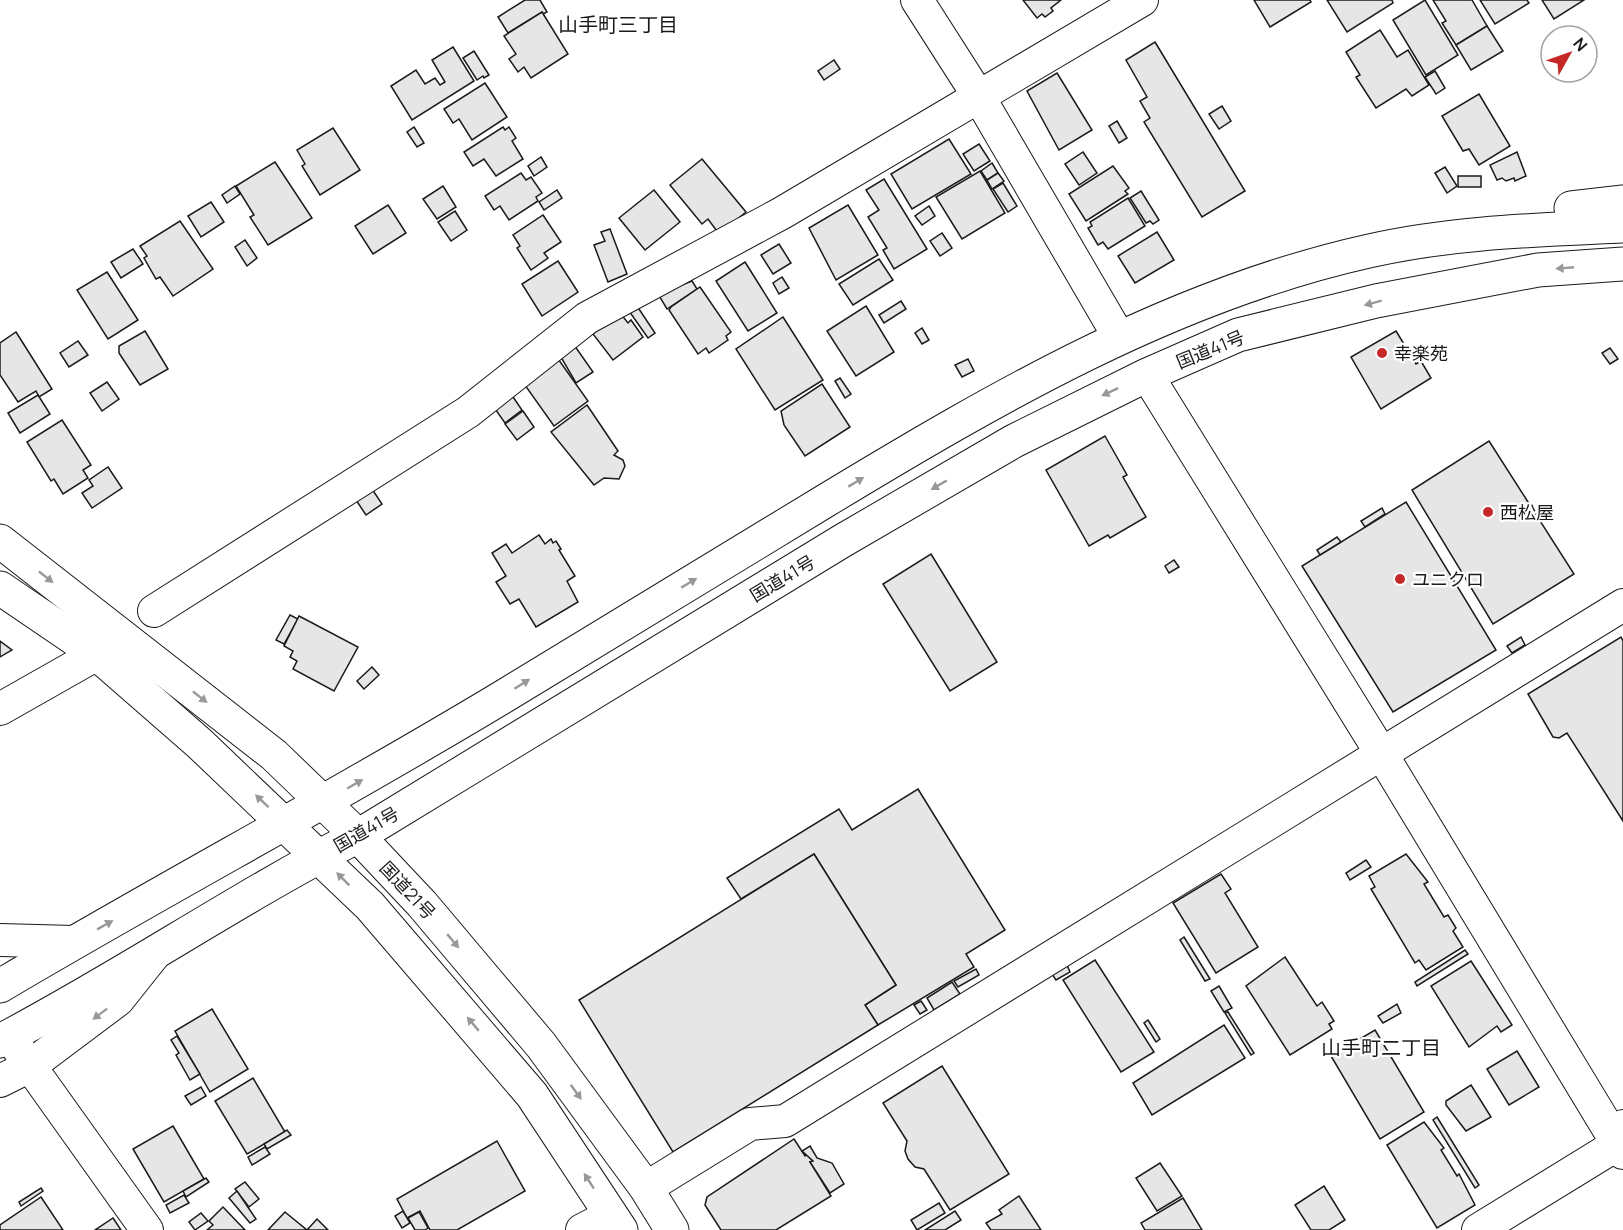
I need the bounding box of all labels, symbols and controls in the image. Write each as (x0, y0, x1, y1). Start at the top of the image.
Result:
district label: 山手町三丁目 (558, 11, 678, 38)
north arrow (1539, 24, 1599, 84)
text: N (1568, 33, 1593, 56)
one-way arrow (1555, 263, 1574, 273)
one-way arrow (1364, 298, 1382, 308)
street label: 国道41号 (1172, 324, 1248, 374)
place label: 幸楽苑 (1394, 341, 1448, 365)
marker: 幸楽苑 (1375, 346, 1389, 360)
one-way arrow (1101, 388, 1118, 397)
one-way arrow (848, 477, 864, 488)
one-way arrow (930, 480, 947, 490)
place label: 西松屋 (1500, 500, 1554, 524)
marker: 西松屋 (1481, 505, 1495, 519)
street label: 国道41号 (745, 549, 819, 607)
place label: ユニクロ (1412, 567, 1484, 591)
one-way arrow (38, 571, 54, 584)
marker: ユニクロ (1393, 572, 1407, 586)
one-way arrow (681, 578, 697, 589)
one-way arrow (514, 679, 530, 690)
one-way arrow (192, 691, 207, 703)
one-way arrow (347, 779, 363, 790)
one-way arrow (254, 794, 269, 808)
street label: 国道41号 (329, 801, 403, 857)
street label: 国道21号 (375, 856, 441, 924)
one-way arrow (337, 873, 351, 887)
one-way arrow (97, 920, 114, 930)
one-way arrow (447, 933, 460, 949)
one-way arrow (92, 1008, 107, 1020)
one-way arrow (467, 1016, 480, 1032)
district label: 山手町二丁目 (1321, 1034, 1441, 1061)
one-way arrow (570, 1084, 582, 1100)
one-way arrow (584, 1173, 595, 1189)

